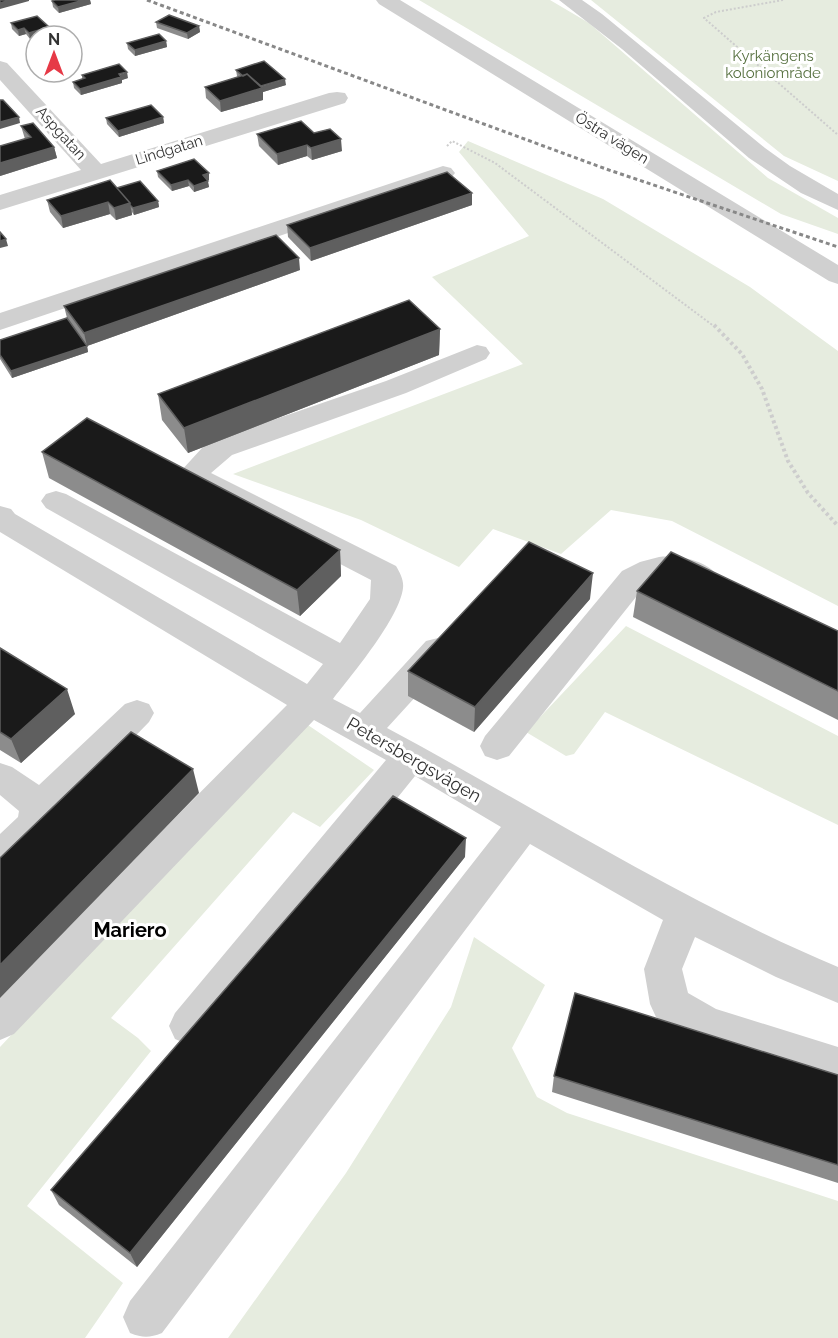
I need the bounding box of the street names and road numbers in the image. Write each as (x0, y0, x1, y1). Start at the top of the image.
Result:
street label: Aspgatan (32, 103, 90, 163)
street label: Östra vägen (572, 107, 653, 168)
street label: Lindgatan (133, 131, 205, 169)
street label: Petersbergsvägen (343, 713, 485, 807)

